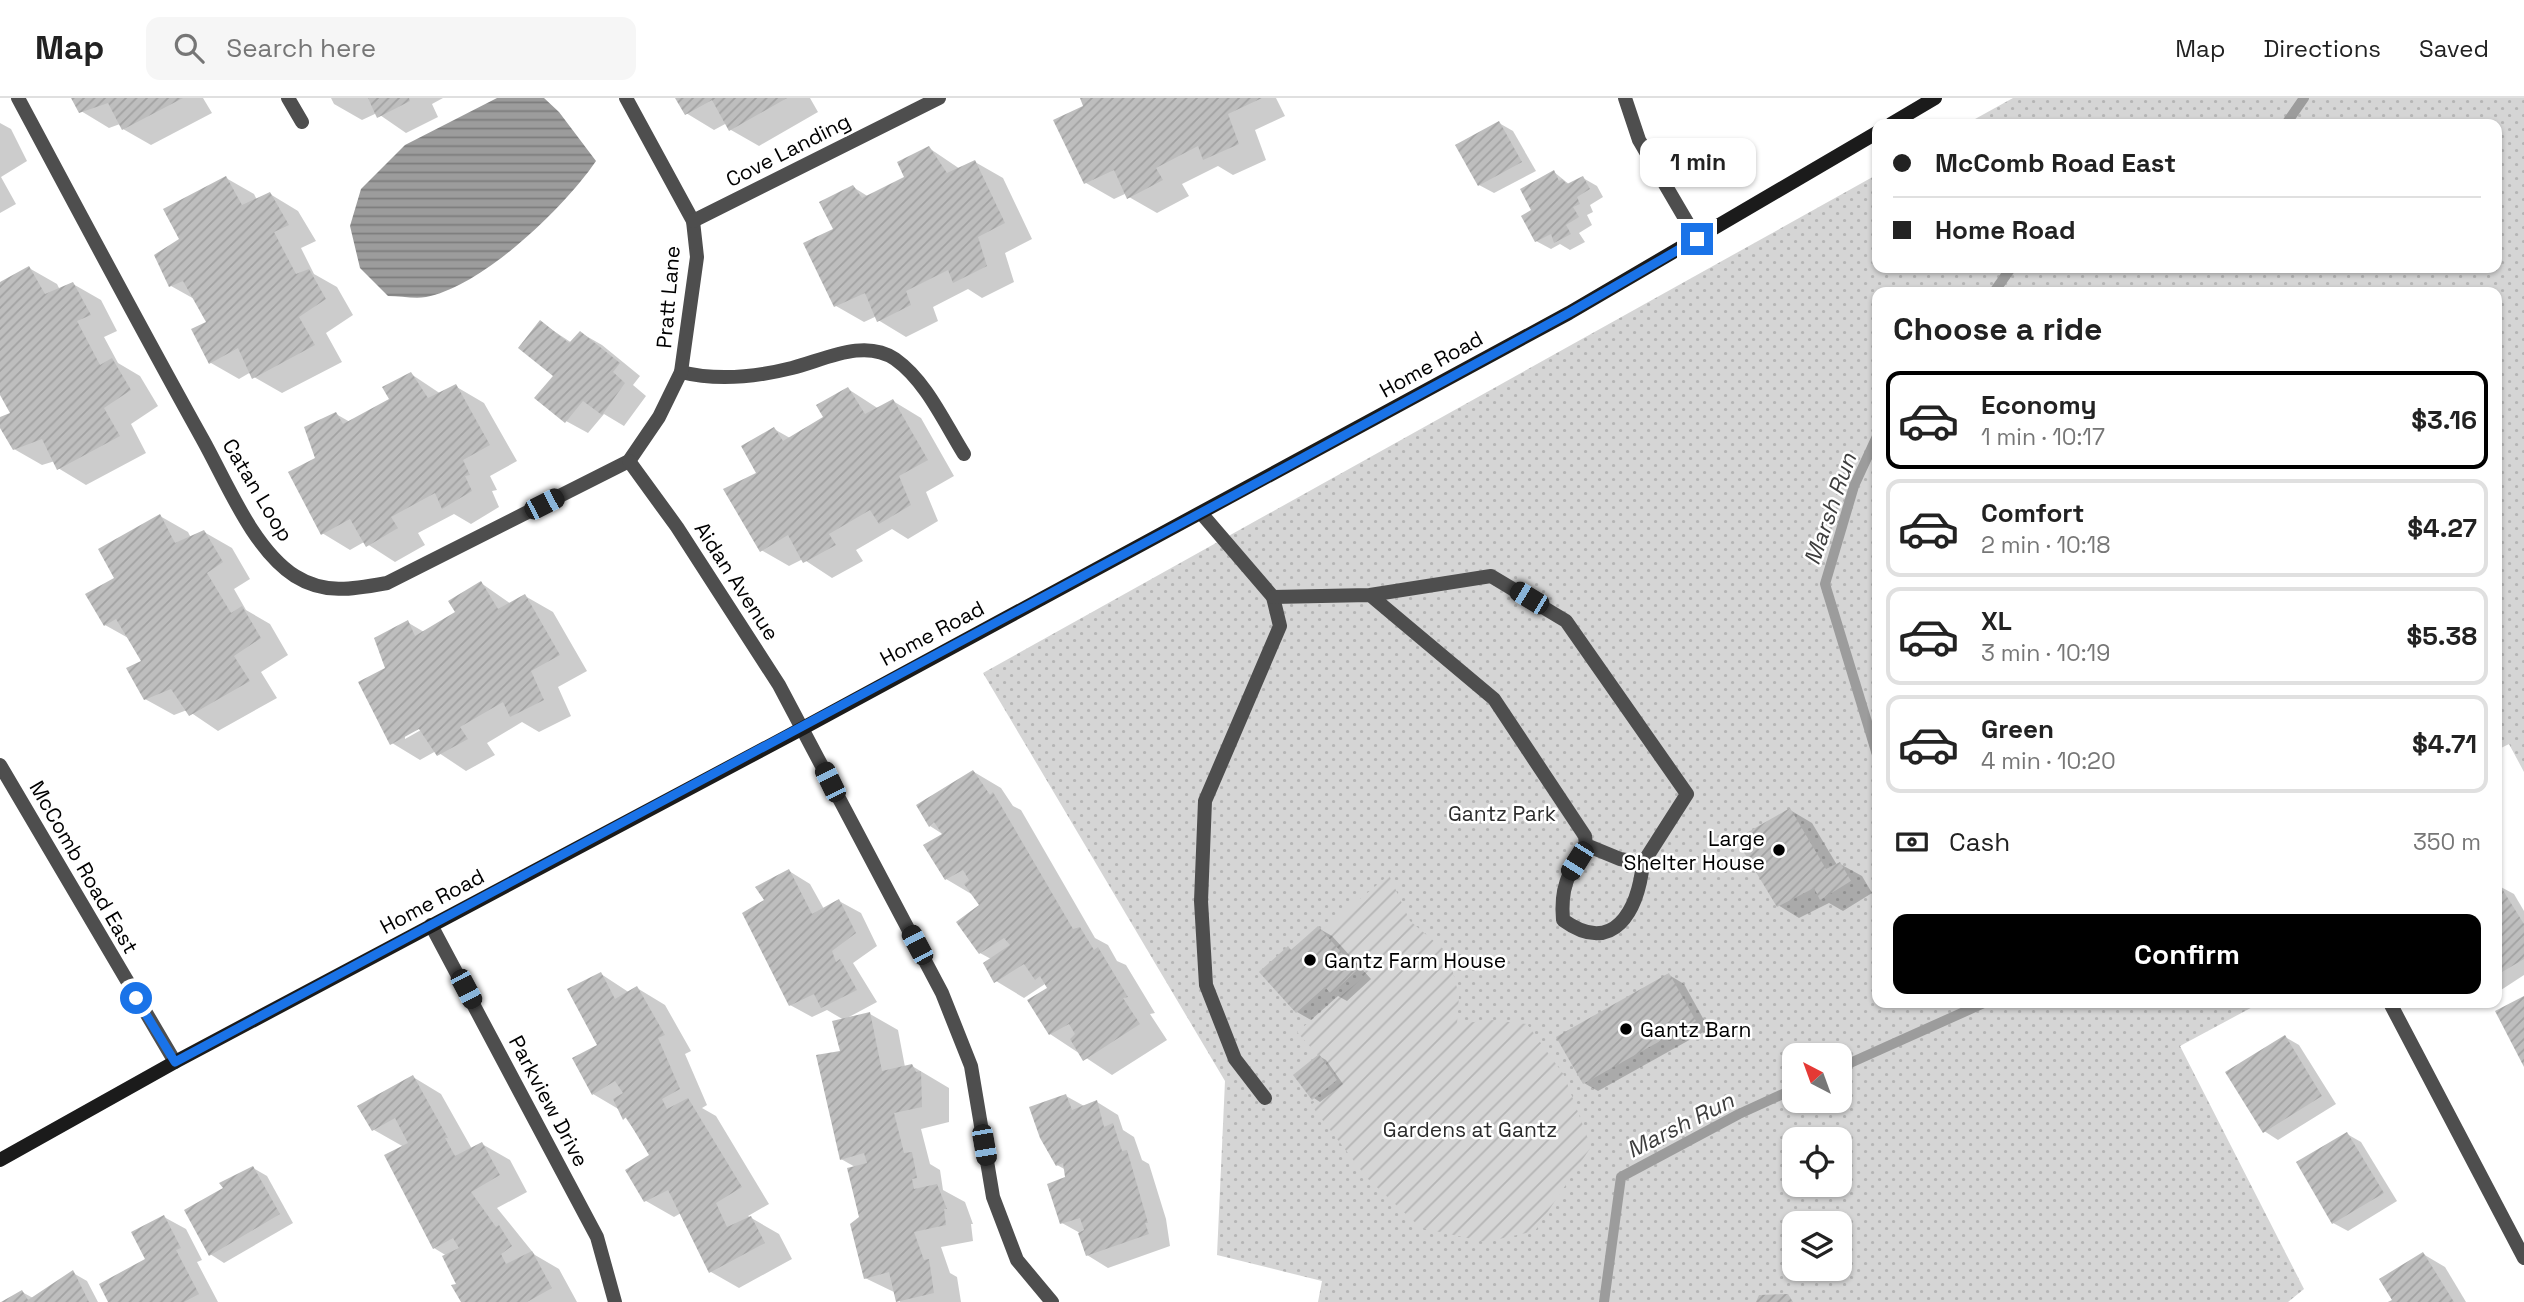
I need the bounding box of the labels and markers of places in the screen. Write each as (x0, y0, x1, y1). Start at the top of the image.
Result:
place label: Large Shelter House (1624, 825, 1765, 876)
marker: Large Shelter House (1771, 842, 1787, 858)
place label: Gantz Farm House (1324, 947, 1506, 974)
marker: Gantz Farm House (1302, 952, 1318, 968)
place label: Gantz Barn (1640, 1016, 1751, 1043)
marker: Gantz Barn (1618, 1021, 1634, 1037)

